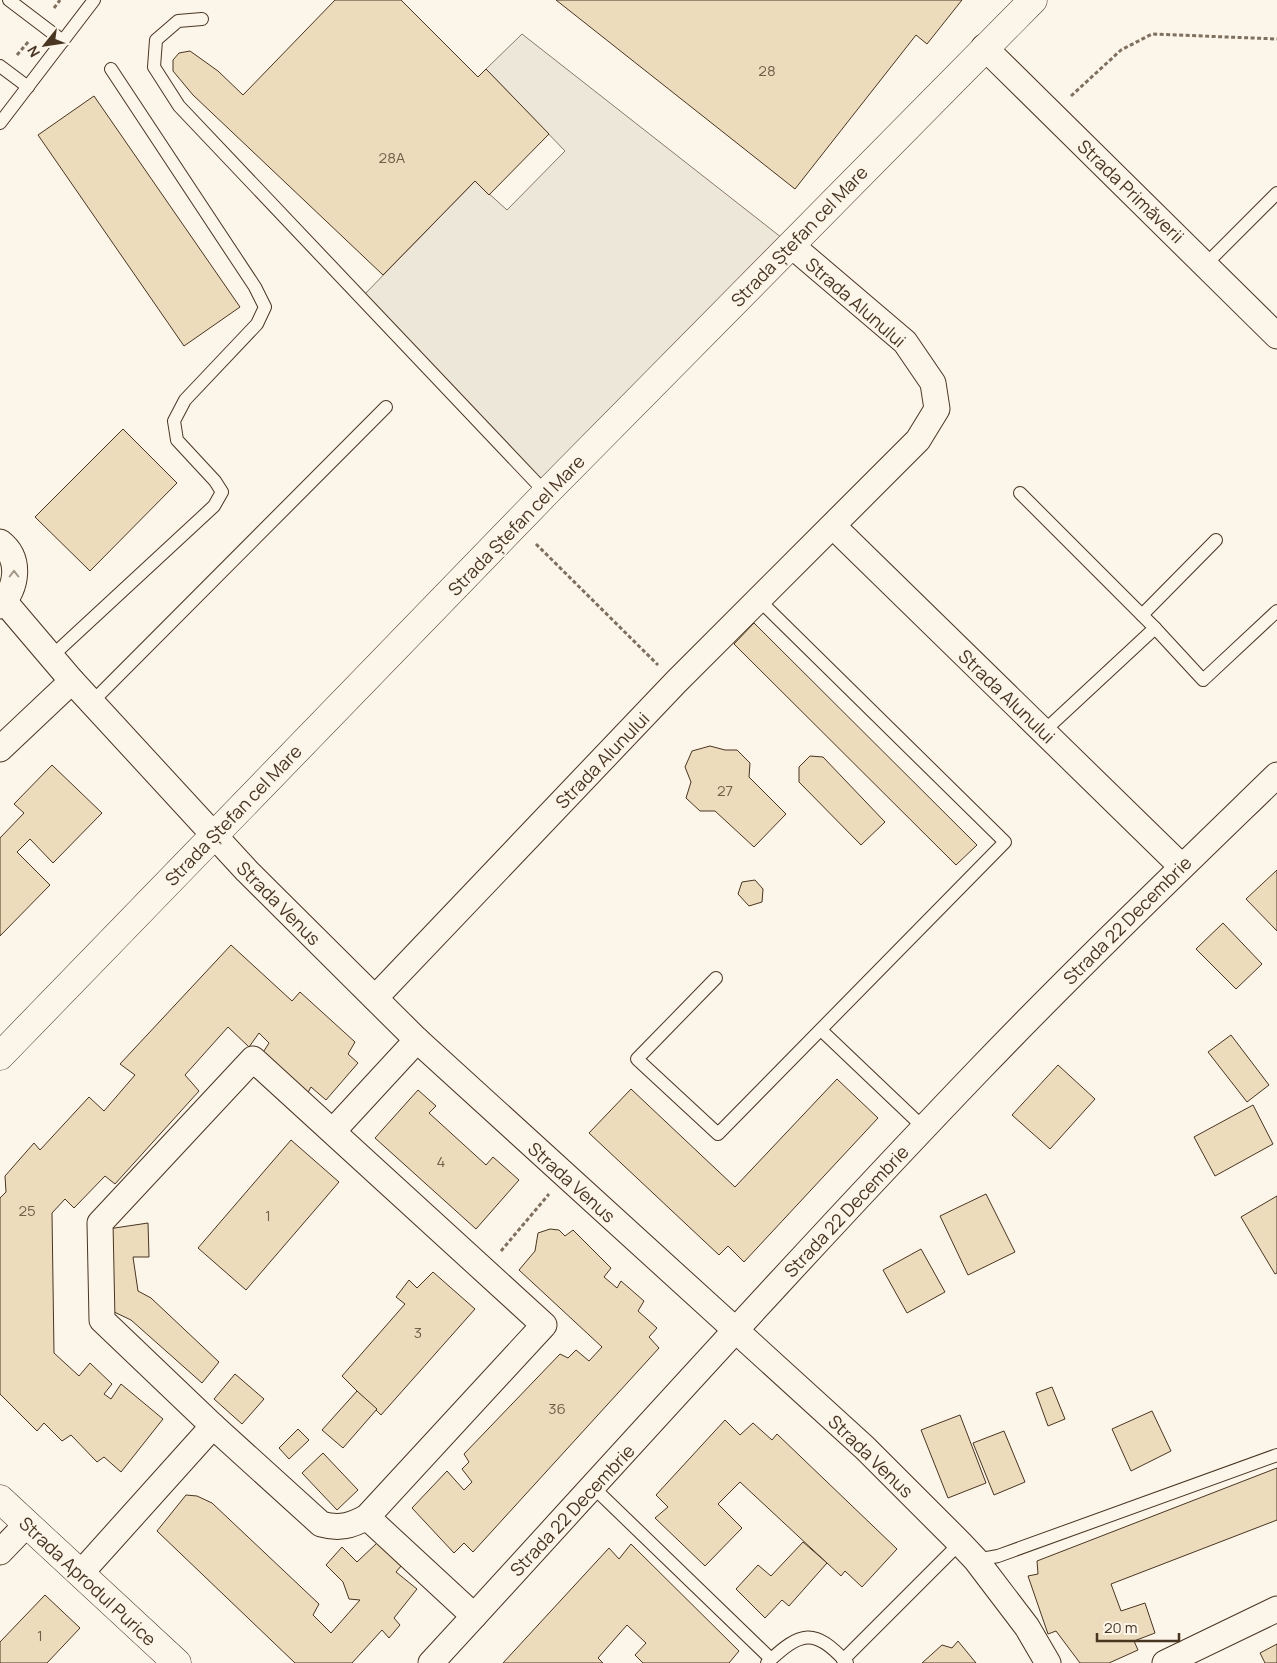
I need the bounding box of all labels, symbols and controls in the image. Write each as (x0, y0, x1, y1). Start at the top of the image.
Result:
north arrow (20, 20, 70, 70)
text: N (23, 43, 44, 61)
house number: 28 (758, 60, 776, 81)
street label: Strada Primăverii (1073, 134, 1189, 248)
house number: 28A (379, 147, 406, 168)
street label: Strada Ștefan cel Mare (725, 160, 873, 312)
street label: Strada Alunului (801, 252, 911, 352)
street label: Strada Ștefan cel Mare (442, 449, 590, 601)
one-way arrow (9, 569, 19, 577)
street label: Strada Alunului (954, 644, 1060, 748)
street label: Strada Alunului (550, 707, 654, 813)
street label: Strada Ștefan cel Mare (159, 739, 307, 891)
house number: 27 (717, 780, 733, 801)
street label: Strada 22 Decembrie (1058, 851, 1196, 989)
street label: Strada Venus (232, 856, 326, 950)
street label: Strada Venus (523, 1136, 621, 1228)
street label: Strada 22 Decembrie (778, 1140, 914, 1282)
house number: 4 (437, 1151, 446, 1172)
house number: 25 (18, 1200, 36, 1221)
house number: 1 (265, 1205, 271, 1226)
house number: 3 (414, 1322, 422, 1343)
house number: 36 (548, 1398, 566, 1419)
street label: Strada Venus (823, 1409, 919, 1503)
street label: Strada 22 Decembrie (504, 1439, 640, 1581)
street label: Strada Aprodul Purice (14, 1511, 162, 1651)
scale bar (1097, 1610, 1180, 1642)
text: 20 m (1104, 1617, 1137, 1638)
house number: 1 (37, 1625, 43, 1646)

